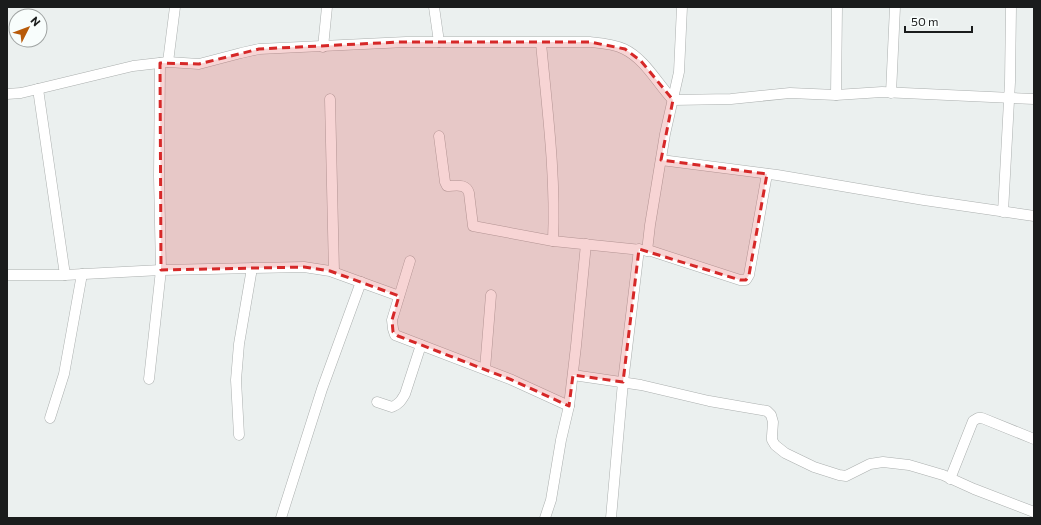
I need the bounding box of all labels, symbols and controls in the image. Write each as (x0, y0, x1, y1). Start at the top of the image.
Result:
north arrow (8, 8, 48, 48)
scale bar (905, 8, 972, 34)
text: N (28, 14, 43, 28)
text: 50 m (911, 14, 939, 28)

